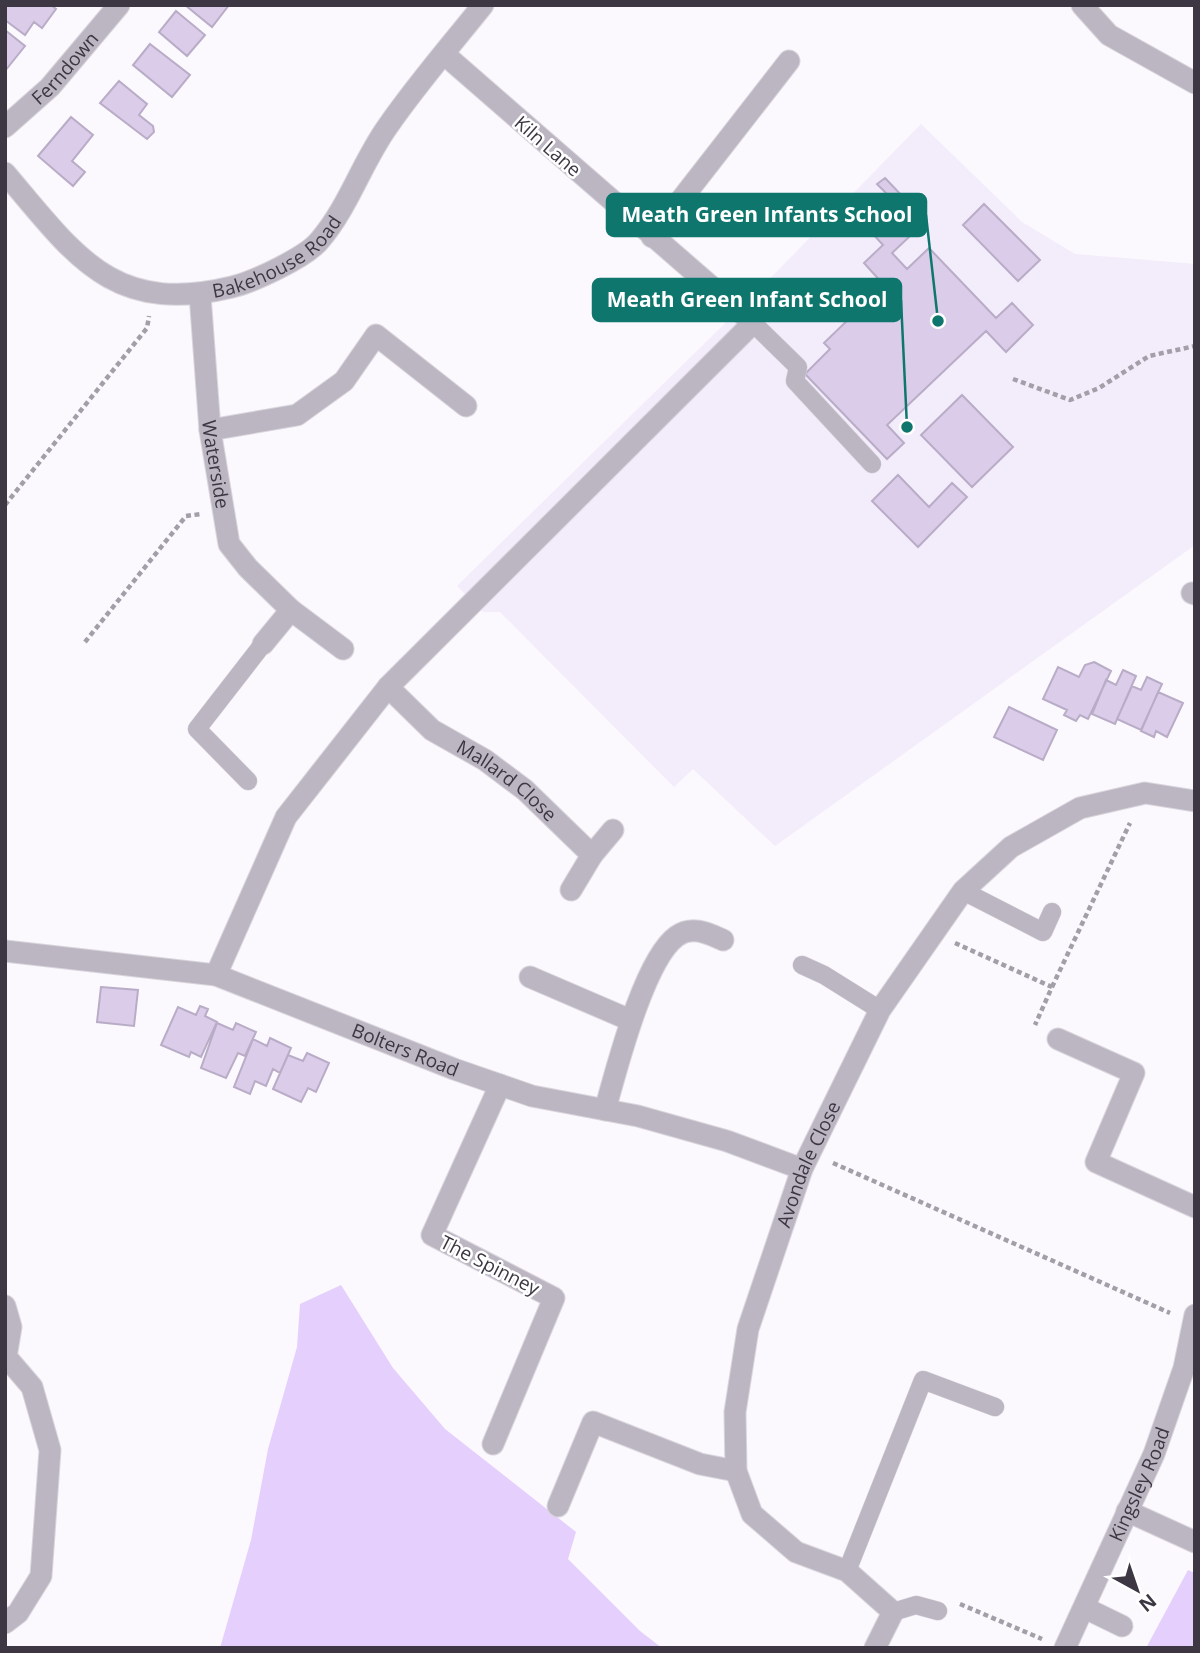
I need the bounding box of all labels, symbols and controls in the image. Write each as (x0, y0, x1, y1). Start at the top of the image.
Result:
street label: Ferndown (26, 26, 104, 111)
street label: Kiln Lane (509, 110, 587, 182)
callout: Meath Green Infants School (607, 194, 926, 236)
text: Meath Green Infants School (621, 200, 913, 228)
street label: Bakehouse Road (210, 210, 347, 304)
callout: Meath Green Infant School (593, 279, 901, 321)
text: Meath Green Infant School (607, 285, 887, 313)
street label: Waterside (196, 419, 236, 510)
street label: Mallard Close (452, 734, 562, 827)
street label: Bolters Road (348, 1017, 463, 1083)
street label: Avondale Close (770, 1097, 846, 1231)
street label: The Spinney (436, 1229, 544, 1301)
street label: Kingsley Road (1103, 1423, 1175, 1546)
north arrow (1102, 1555, 1172, 1625)
text: N (1134, 1588, 1162, 1618)

